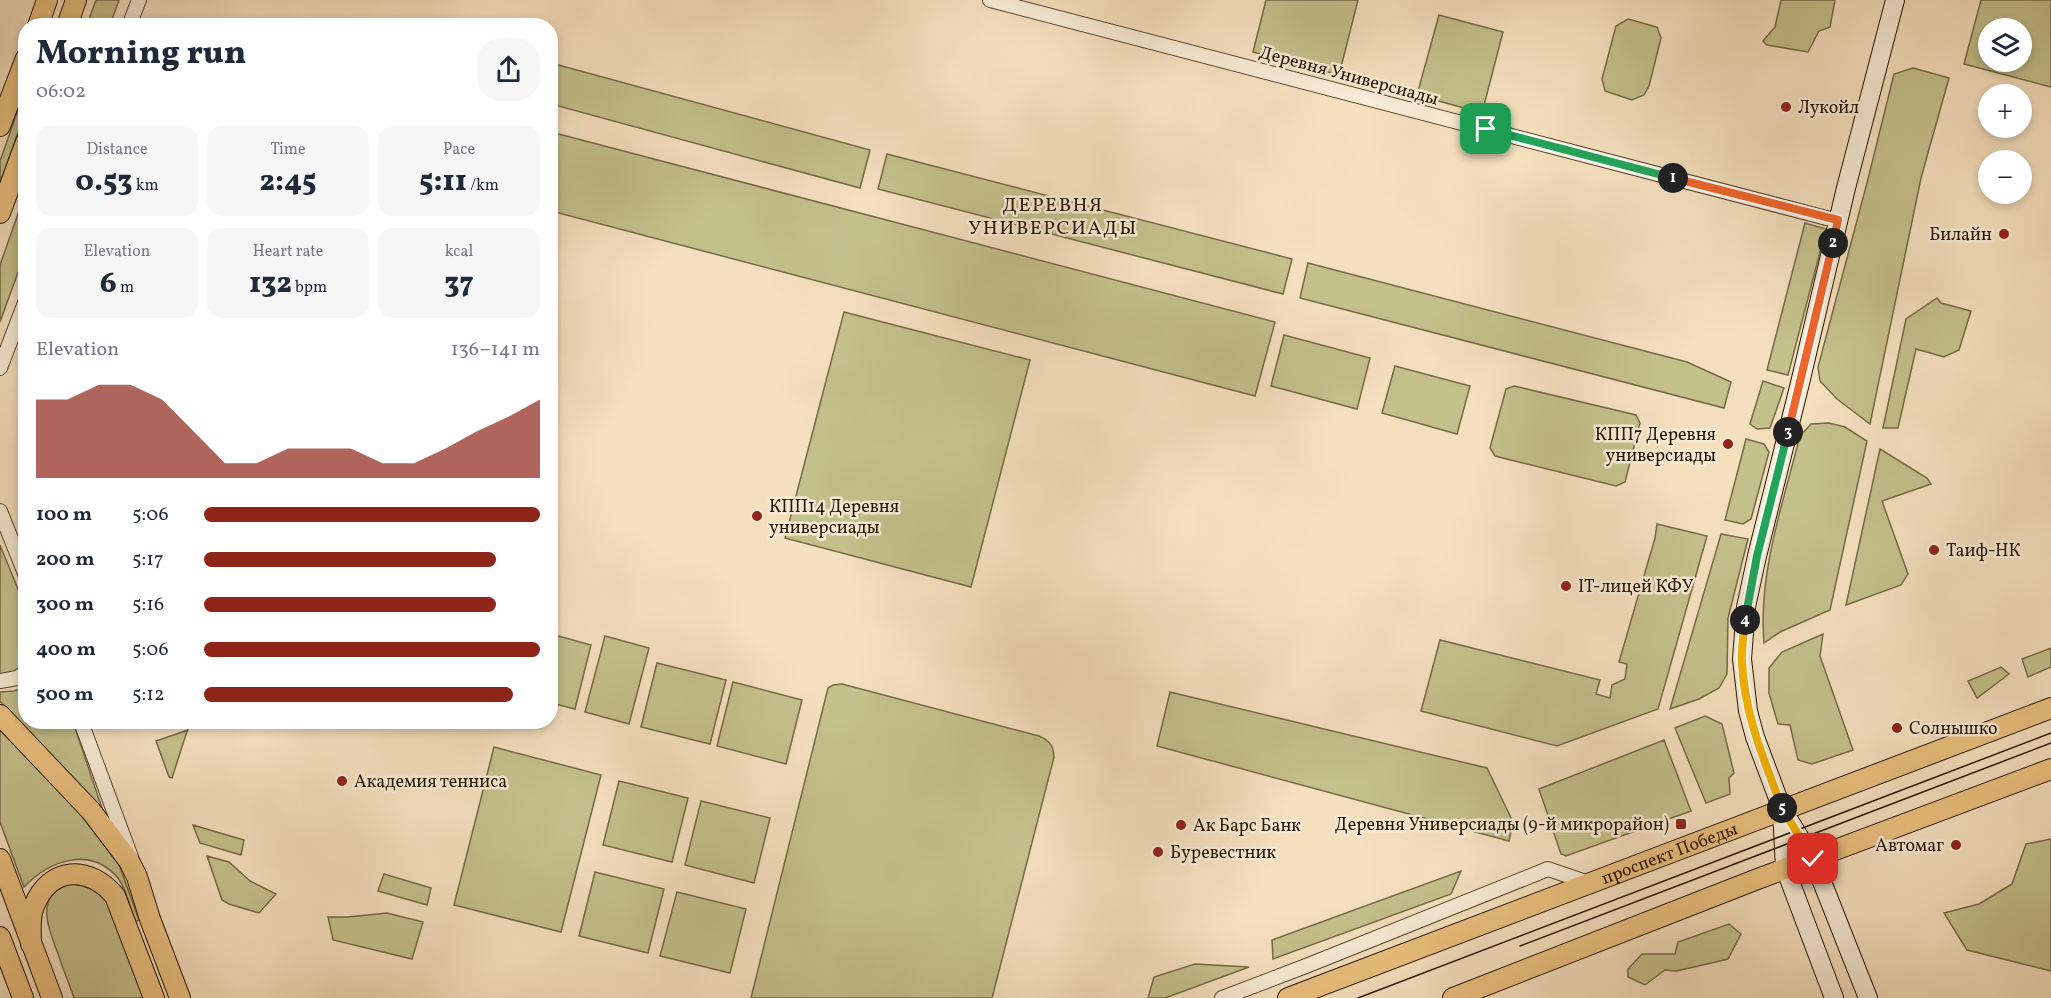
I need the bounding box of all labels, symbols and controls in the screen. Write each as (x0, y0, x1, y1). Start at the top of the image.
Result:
map controls (1978, 18, 2032, 204)
button: layers (1978, 18, 2032, 72)
text: Morning run (36, 32, 246, 78)
button: share (477, 38, 540, 101)
street label: Деревня Универсиады (1256, 40, 1441, 112)
text: 06:02 (36, 78, 86, 106)
button: + (1978, 84, 2032, 138)
place label: Лукойл (1798, 96, 1859, 121)
marker: Лукойл (1779, 100, 1793, 114)
pin (1460, 103, 1511, 154)
icon: arrive (1469, 112, 1502, 145)
text: Distance (86, 139, 148, 161)
text: Time (270, 139, 306, 161)
text: Pace (443, 139, 475, 161)
button: − (1978, 150, 2032, 204)
text: 0.53 (75, 161, 133, 203)
text: 2:45 (260, 161, 316, 203)
text: 5:11 (419, 161, 467, 203)
pin: 1 (1658, 163, 1688, 193)
text: 1 (1670, 167, 1676, 189)
text: km (133, 175, 159, 197)
text: /km (467, 175, 499, 197)
district label: ДЕРЕВНЯ УНИВЕРСИАДЫ (968, 192, 1138, 243)
place label: Билайн (1929, 223, 1992, 248)
marker: Билайн (1997, 227, 2011, 241)
pin: 2 (1818, 228, 1848, 258)
text: 2 (1829, 232, 1837, 254)
text: Elevation (84, 241, 150, 263)
text: Heart rate (253, 241, 323, 263)
text: kcal (445, 241, 473, 263)
text: 6 (100, 263, 117, 305)
text: 132 (249, 263, 292, 305)
text: 37 (444, 263, 474, 305)
text: m (117, 277, 134, 299)
text: bpm (292, 277, 327, 299)
text: Elevation (36, 336, 119, 364)
text: 136–141 m (451, 336, 540, 364)
pin: 3 (1773, 417, 1803, 447)
text: 3 (1784, 421, 1792, 443)
place label: КПП7 Деревня универсиады (1595, 423, 1716, 469)
marker: КПП7 Деревня универсиады (1721, 437, 1735, 451)
place label: КПП14 Деревня универсиады (769, 495, 899, 541)
text: 100 m (36, 501, 92, 529)
text: 5:06 (132, 501, 169, 529)
marker: КПП14 Деревня универсиады (750, 509, 764, 523)
place label: Таиф-НК (1946, 539, 2021, 564)
marker: Таиф-НК (1927, 543, 1941, 557)
text: 200 m (36, 546, 94, 574)
text: 5:17 (132, 546, 164, 574)
place label: IT-лицей КФУ (1578, 575, 1694, 600)
marker: IT-лицей КФУ (1559, 579, 1573, 593)
text: 300 m (36, 591, 94, 619)
text: 5:16 (132, 591, 164, 619)
pin: 4 (1730, 605, 1760, 635)
text: 4 (1740, 609, 1750, 631)
text: 400 m (36, 636, 96, 664)
text: 5:06 (132, 636, 169, 664)
text: 500 m (36, 681, 94, 709)
text: 5:12 (132, 681, 165, 709)
place label: Солнышко (1909, 717, 1998, 742)
marker: Солнышко (1890, 721, 1904, 735)
place label: Академия тенниса (354, 770, 507, 795)
marker: Академия тенниса (335, 774, 349, 788)
pin: 5 (1767, 793, 1797, 823)
text: 5 (1778, 797, 1786, 819)
place label: Деревня Универсиады (9-й микрорайон) (1335, 813, 1669, 838)
place label: Ак Барс Банк (1193, 814, 1301, 839)
street label: проспект Победы (1598, 817, 1742, 892)
marker: Деревня Универсиады (9-й микрорайон) (1674, 817, 1688, 831)
marker: Ак Барс Банк (1174, 818, 1188, 832)
pin (1787, 833, 1838, 884)
place label: Автомаг (1875, 834, 1944, 859)
marker: Автомаг (1949, 838, 1963, 852)
place label: Буревестник (1170, 841, 1276, 866)
icon: check (1796, 842, 1829, 875)
marker: Буревестник (1151, 845, 1165, 859)

